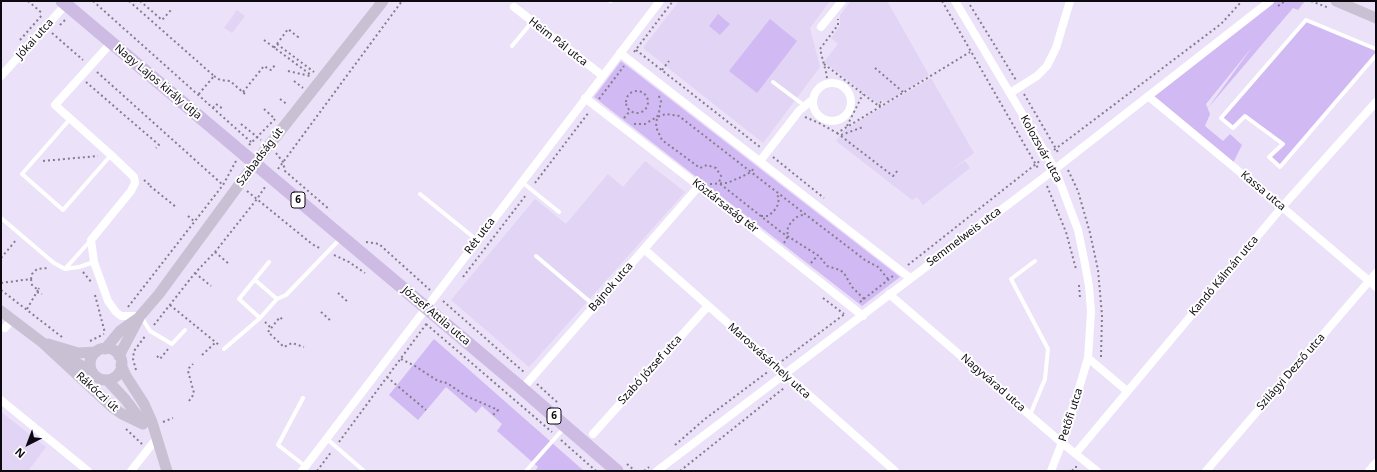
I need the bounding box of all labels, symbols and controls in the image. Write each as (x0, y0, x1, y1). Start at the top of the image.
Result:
street label: Heim Pál utca (526, 15, 590, 69)
street label: Jókai utca (13, 16, 57, 62)
street label: Nagy Lajos király útja (112, 42, 204, 122)
street label: Kolozsvár utca (1017, 113, 1065, 185)
street label: Szabadság út (234, 126, 286, 188)
street label: Kassa utca (1238, 168, 1288, 214)
street label: Köztársaság tér (689, 176, 761, 236)
road number: 6 (291, 192, 305, 208)
street label: Semmelweis utca (924, 205, 1004, 269)
street label: Rét utca (462, 215, 498, 257)
street label: Kandó Kálmán utca (1187, 233, 1261, 319)
street label: Bajnok utca (586, 260, 636, 314)
street label: József Attila utca (399, 284, 473, 348)
street label: Marosvásárhely utca (725, 320, 813, 402)
street label: Szilágyi Dezső utca (1254, 331, 1328, 413)
street label: Szabó József utca (615, 333, 685, 407)
street label: Nagyvárad utca (958, 351, 1028, 415)
street label: Rákóczi út (73, 370, 121, 414)
street label: Petőfi utca (1056, 387, 1086, 443)
road number: 6 (547, 408, 561, 424)
north arrow (8, 424, 48, 464)
text: N (11, 445, 28, 462)

